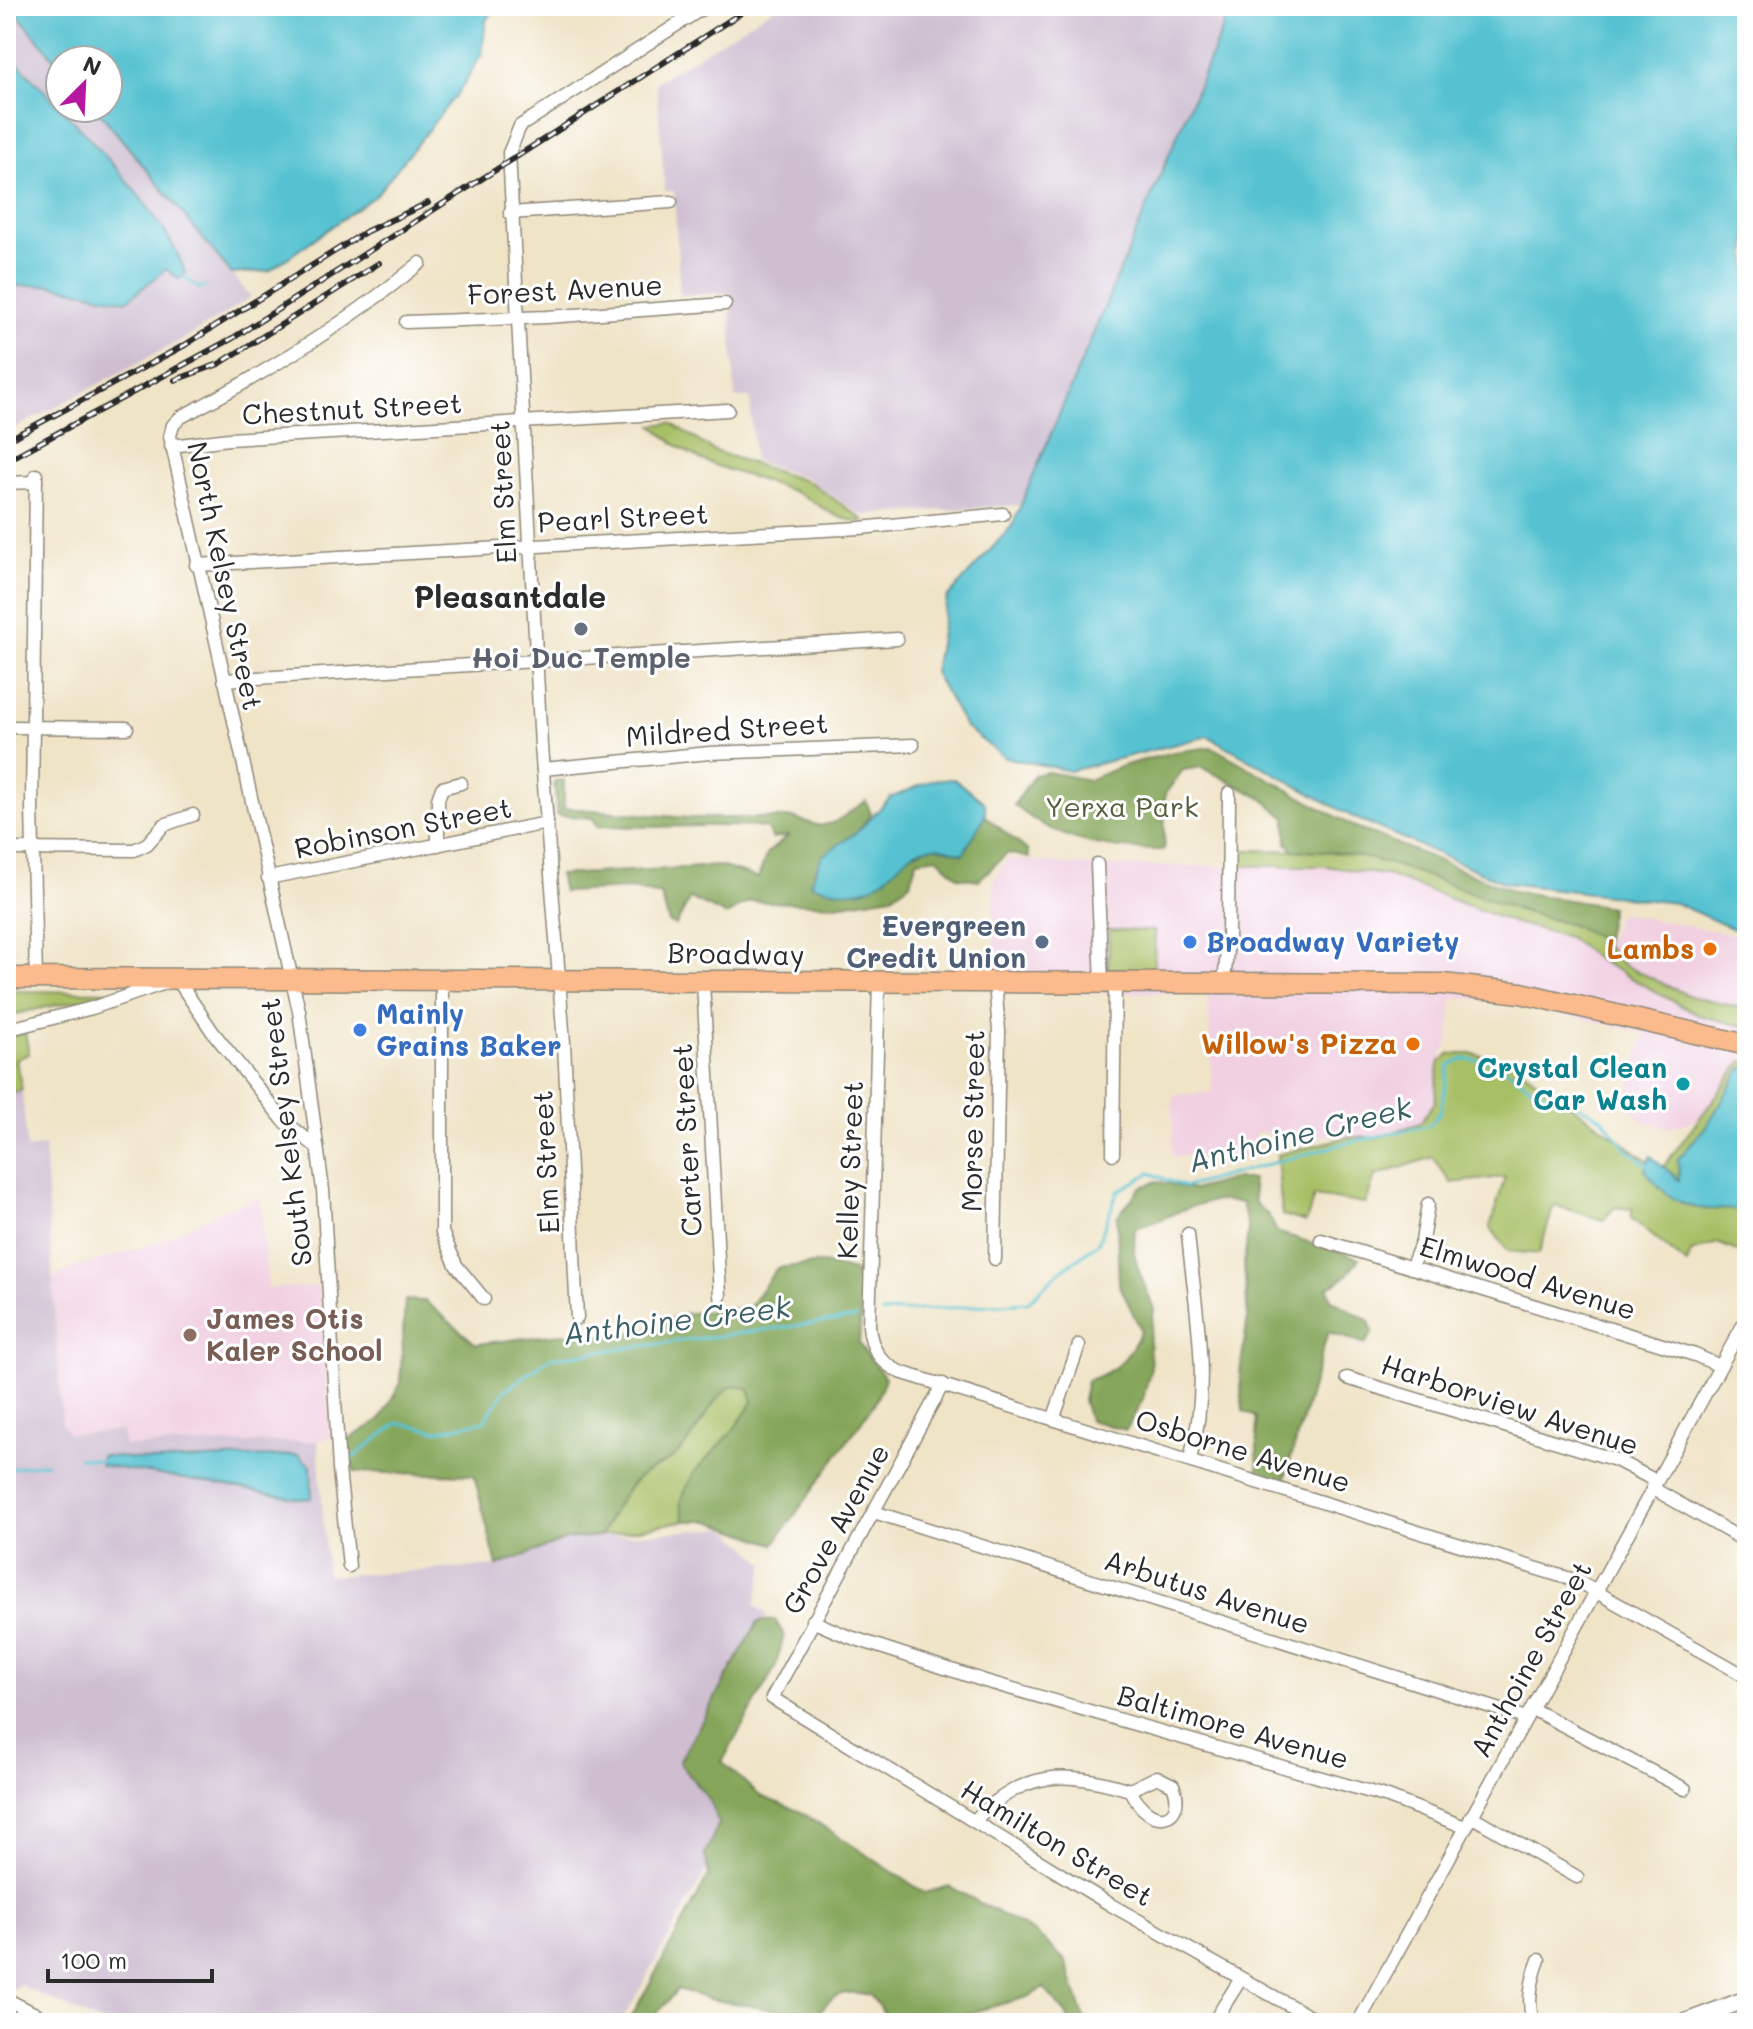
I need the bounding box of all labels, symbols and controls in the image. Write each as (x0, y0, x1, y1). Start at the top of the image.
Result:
north arrow (44, 44, 124, 124)
text: N (79, 49, 106, 82)
street label: Forest Avenue (466, 266, 663, 312)
street label: Chestnut Street (241, 384, 463, 432)
street label: Elm Street (480, 419, 524, 565)
street label: North Kelsey Street (180, 438, 272, 713)
street label: Pearl Street (537, 495, 709, 539)
district label: Pleasantdale (414, 576, 606, 616)
marker: Hoi Duc Temple (572, 620, 590, 638)
place label: Hoi Duc Temple (471, 639, 691, 675)
street label: Mildred Street (624, 704, 829, 754)
street label: Robinson Street (291, 788, 514, 866)
park label: Yerxa Park (1045, 788, 1199, 824)
place label: Evergreen Credit Union (846, 907, 1026, 975)
place label: Broadway Variety (1206, 923, 1459, 960)
place label: Lambs (1606, 930, 1694, 966)
marker: Evergreen Credit Union (1033, 933, 1051, 951)
marker: Broadway Variety (1181, 933, 1199, 951)
street label: Broadway (667, 934, 805, 972)
marker: Lambs (1701, 940, 1719, 958)
place label: Mainly Grains Baker (376, 995, 562, 1063)
street label: South Kelsey Street (251, 996, 319, 1268)
marker: Mainly Grains Baker (351, 1021, 369, 1039)
place label: Willow's Pizza (1201, 1025, 1397, 1061)
street label: Morse Street (952, 1030, 992, 1212)
marker: Willow's Pizza (1404, 1035, 1422, 1053)
street label: Carter Street (663, 1043, 709, 1238)
place label: Crystal Clean Car Wash (1477, 1049, 1667, 1117)
marker: Crystal Clean Car Wash (1674, 1075, 1692, 1093)
street label: Kelley Street (828, 1080, 870, 1260)
water label: Anthoine Creek (1184, 1086, 1416, 1180)
street label: Elm Street (523, 1089, 567, 1235)
street label: Elmwood Avenue (1416, 1227, 1641, 1327)
water label: Anthoine Creek (561, 1285, 794, 1353)
place label: James Otis Kaler School (206, 1300, 383, 1368)
marker: James Otis Kaler School (181, 1326, 199, 1344)
street label: Harborview Avenue (1377, 1345, 1643, 1463)
street label: Osborne Avenue (1131, 1400, 1355, 1500)
street label: Grove Avenue (773, 1437, 897, 1620)
street label: Arbutus Avenue (1100, 1541, 1314, 1641)
street label: Anthoine Street (1461, 1554, 1599, 1763)
street label: Baltimore Avenue (1113, 1676, 1353, 1776)
street label: Hamilton Street (955, 1771, 1160, 1914)
scale bar (48, 1933, 212, 1983)
text: 100 m (60, 1944, 127, 1975)

